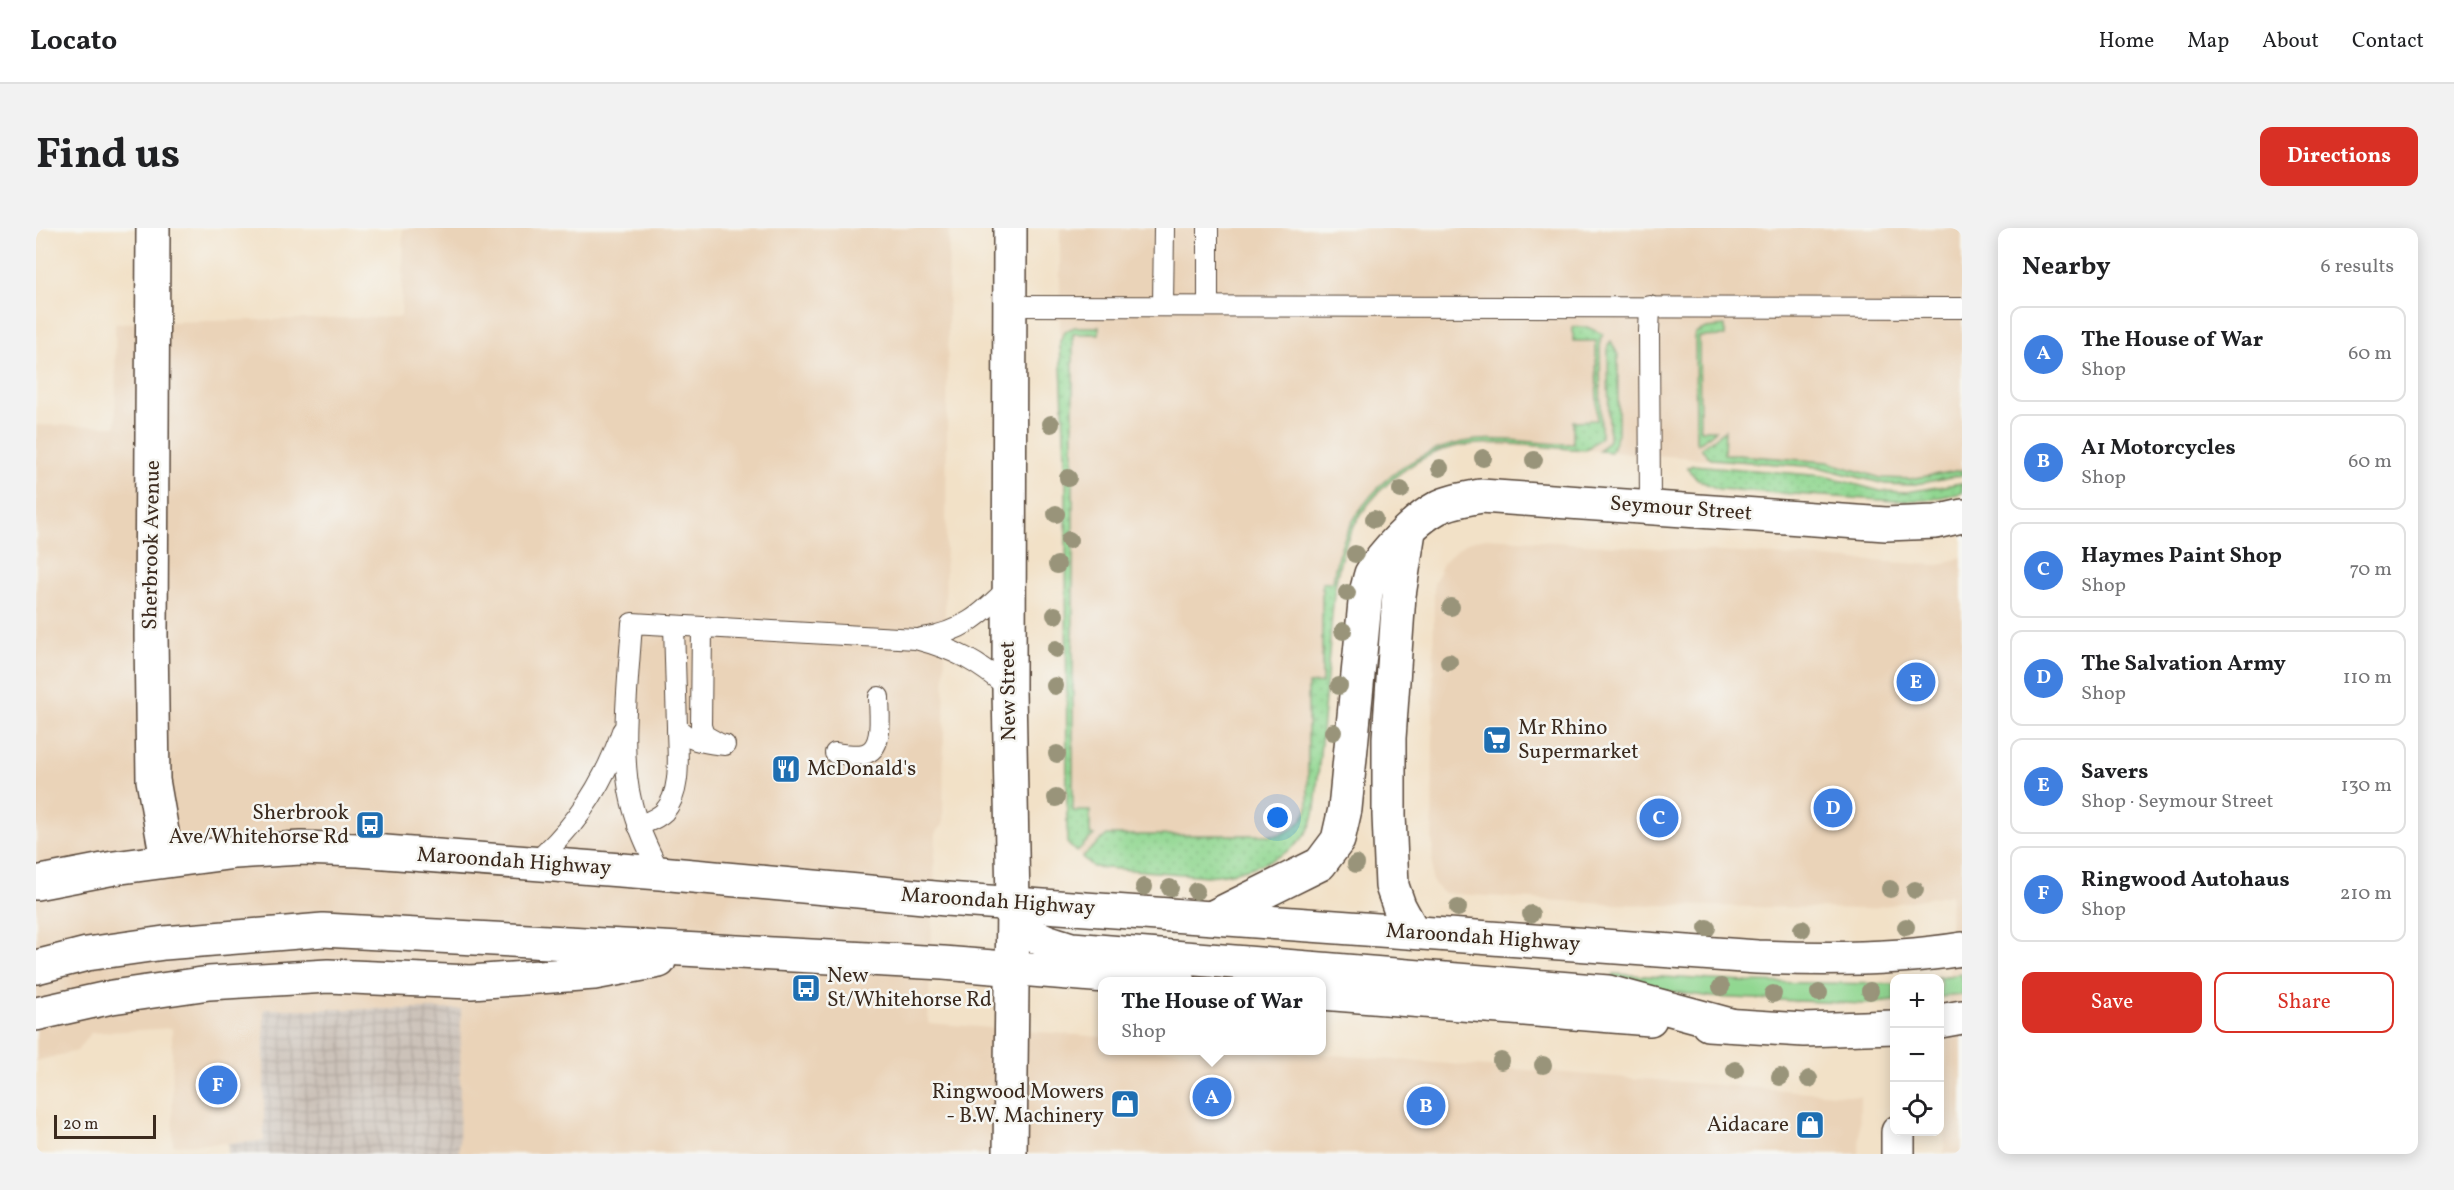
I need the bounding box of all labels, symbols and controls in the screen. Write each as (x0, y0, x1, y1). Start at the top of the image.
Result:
text: Locato (30, 22, 117, 61)
text: Home (2099, 27, 2154, 56)
text: Map (2187, 27, 2229, 56)
text: About (2262, 27, 2319, 56)
text: Contact (2352, 27, 2424, 56)
text: Find us (36, 127, 180, 186)
button: Directions (2260, 127, 2418, 186)
text: Nearby (2022, 249, 2111, 285)
text: 6 results (2321, 253, 2394, 281)
text: The House of War (2081, 325, 2263, 356)
text: A (2036, 340, 2051, 368)
text: 60 m (2348, 340, 2392, 368)
text: Shop (2081, 356, 2126, 384)
text: A1 Motorcycles (2081, 433, 2236, 464)
text: B (2037, 448, 2050, 476)
text: 60 m (2348, 448, 2392, 476)
street label: Sherbrook Avenue (136, 460, 168, 630)
text: Shop (2081, 464, 2126, 492)
street label: Seymour Street (1609, 490, 1753, 528)
text: Haymes Paint Shop (2081, 541, 2282, 572)
text: C (2037, 556, 2050, 584)
text: 70 m (2349, 556, 2392, 584)
text: Shop (2081, 572, 2126, 600)
street label: New Street (994, 641, 1024, 741)
text: The Salvation Army (2081, 649, 2286, 680)
pin: E (1896, 660, 1936, 704)
text: D (2036, 664, 2051, 692)
text: 110 m (2343, 664, 2392, 692)
text: Shop (2081, 680, 2126, 708)
place label: Mr Rhino Supermarket (1518, 714, 1639, 767)
supermarket icon: Mr Rhino Supermarket (1481, 724, 1513, 756)
restaurant icon: McDonald's (770, 753, 802, 785)
place label: McDonald's (807, 755, 916, 784)
text: Savers (2081, 757, 2148, 788)
text: E (2037, 772, 2050, 800)
text: 130 m (2341, 772, 2392, 800)
pin: D (1814, 786, 1852, 830)
text: Shop · Seymour Street (2081, 788, 2274, 816)
pin: C (1640, 796, 1678, 840)
place label: Sherbrook Ave/Whitehorse Rd (169, 799, 350, 852)
your location (1263, 803, 1292, 832)
bus stop icon: Sherbrook Ave/Whitehorse Rd (354, 809, 386, 841)
street label: Maroondah Highway (416, 841, 613, 883)
text: Ringwood Autohaus (2081, 865, 2290, 896)
text: F (2038, 880, 2049, 908)
text: 210 m (2340, 880, 2392, 908)
street label: Maroondah Highway (900, 881, 1097, 923)
text: Shop (2081, 896, 2126, 924)
street label: Maroondah Highway (1385, 917, 1582, 959)
place label: New St/Whitehorse Rd (827, 962, 992, 1015)
bus stop icon: New St/Whitehorse Rd (790, 972, 822, 1004)
button: Save (2022, 972, 2202, 1033)
button: Share (2214, 972, 2394, 1033)
map controls (1890, 974, 1944, 1136)
button: + (1890, 974, 1944, 1028)
popup (1098, 977, 1326, 1055)
text: The House of War (1121, 987, 1303, 1018)
text: Shop (1121, 1018, 1166, 1046)
button: − (1890, 1028, 1944, 1082)
pin: F (198, 1062, 237, 1108)
pin: A (1192, 1074, 1232, 1120)
place label: Ringwood Mowers - B.W. Machinery (932, 1078, 1105, 1131)
button: locate (1890, 1082, 1944, 1136)
pin: B (1406, 1084, 1446, 1128)
shop icon: Ringwood Mowers - B.W. Machinery (1109, 1088, 1141, 1120)
shop icon: Aidacare (1794, 1109, 1826, 1141)
place label: Aidacare (1707, 1111, 1789, 1140)
scale bar (54, 1112, 156, 1140)
text: 20 m (63, 1114, 98, 1136)

